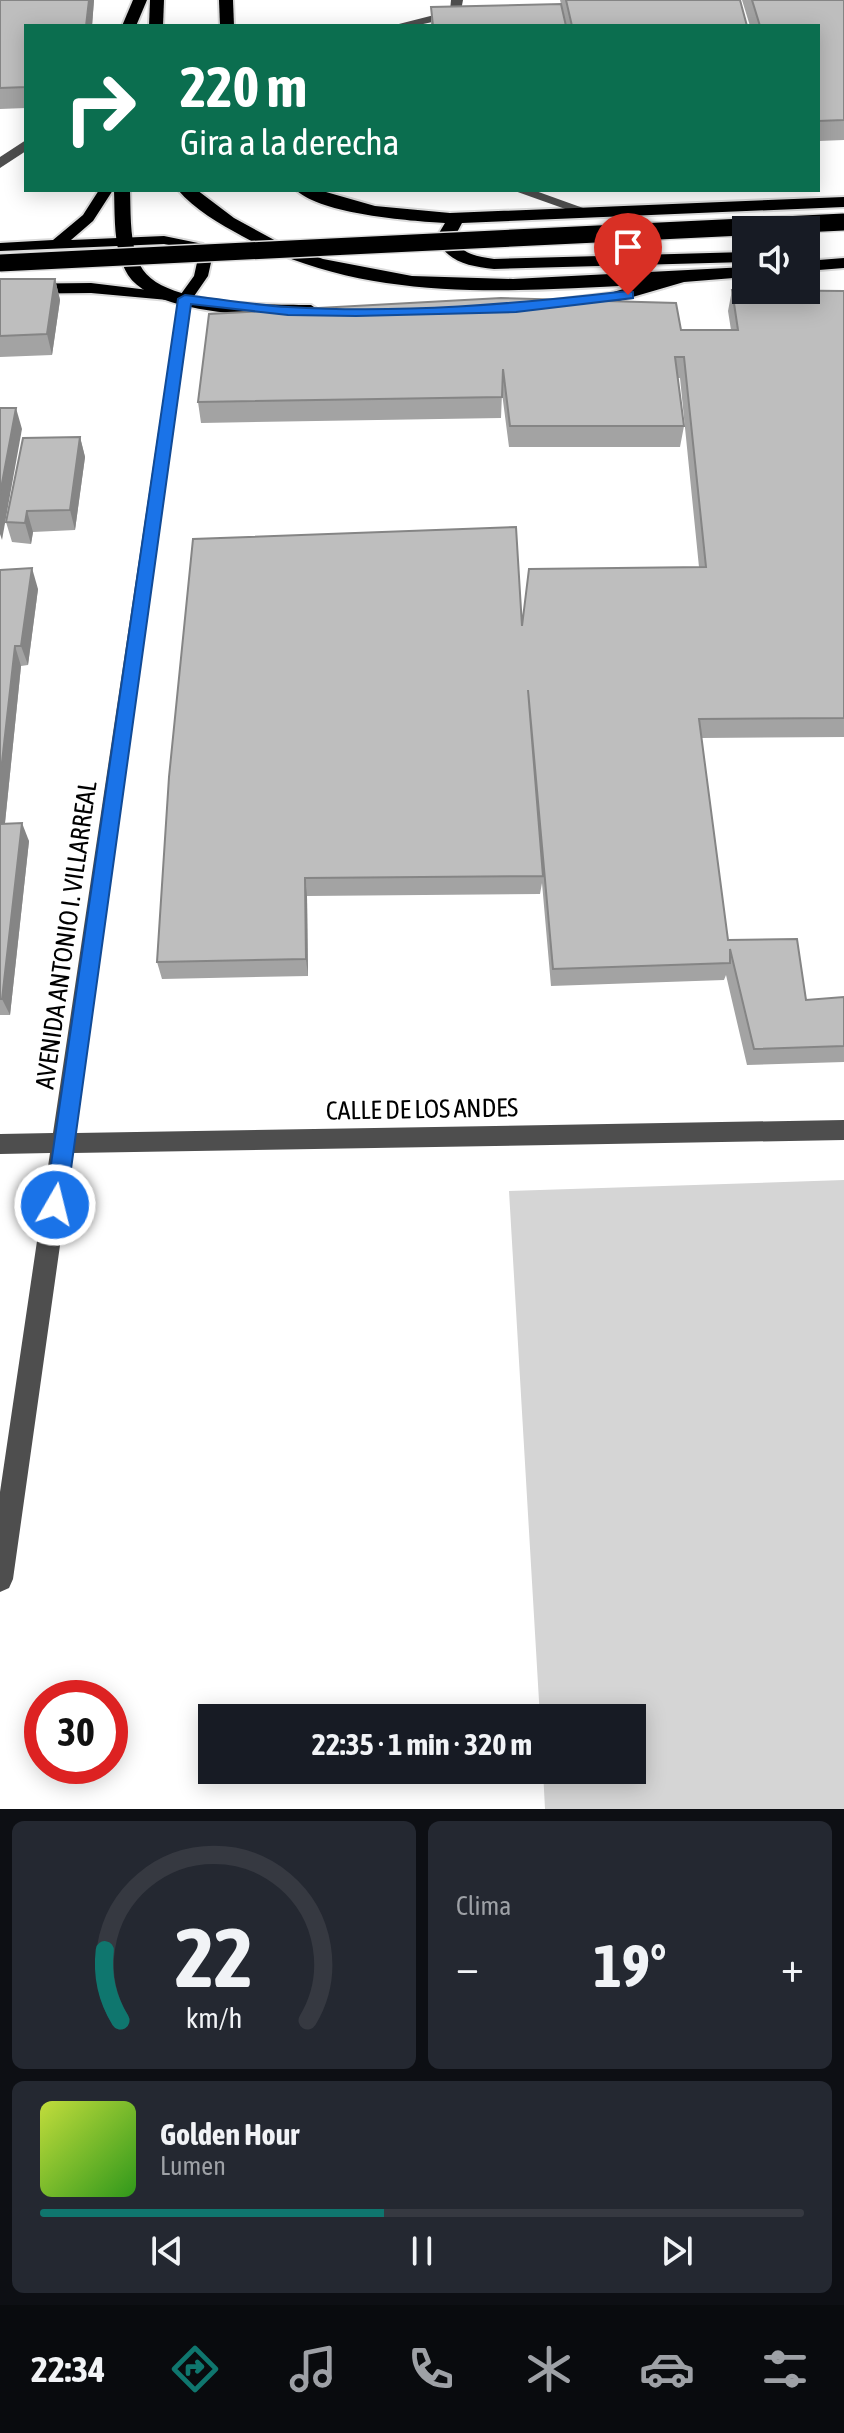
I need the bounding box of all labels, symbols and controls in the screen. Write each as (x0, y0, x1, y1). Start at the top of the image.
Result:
text: 220 m (180, 55, 307, 119)
icon: right (48, 56, 152, 160)
text: Gira a la derecha (180, 121, 400, 163)
pin (594, 213, 662, 295)
map controls (732, 216, 820, 304)
button: sound (732, 216, 820, 304)
icon: arrive (606, 225, 650, 269)
street label: AVENIDA ANTONIO I. VILLARREAL (30, 779, 102, 1091)
street label: CALLE DE LOS ANDES (326, 1092, 518, 1126)
position arrow (13, 1163, 97, 1247)
speed limit sign: 30 (24, 1680, 128, 1784)
text: 22:35 · 1 min · 320 m (312, 1727, 532, 1761)
text: Clima (456, 1891, 511, 1921)
text: 22 (175, 1909, 253, 2005)
text: 19° (594, 1931, 666, 2000)
text: − (456, 1941, 479, 1991)
text: + (781, 1941, 804, 1991)
text: km/h (186, 2001, 242, 2034)
text: Golden Hour (160, 2117, 299, 2151)
text: Lumen (160, 2151, 226, 2181)
icon: previous (145, 2229, 189, 2273)
icon: pause (400, 2229, 444, 2273)
icon: next (655, 2229, 699, 2273)
icon: directions (167, 2341, 223, 2397)
icon: music (285, 2341, 341, 2397)
icon: phone (403, 2341, 459, 2397)
icon: climate (521, 2341, 577, 2397)
icon: car (639, 2341, 695, 2397)
icon: filters (757, 2341, 813, 2397)
text: 22:34 (31, 2348, 105, 2390)

